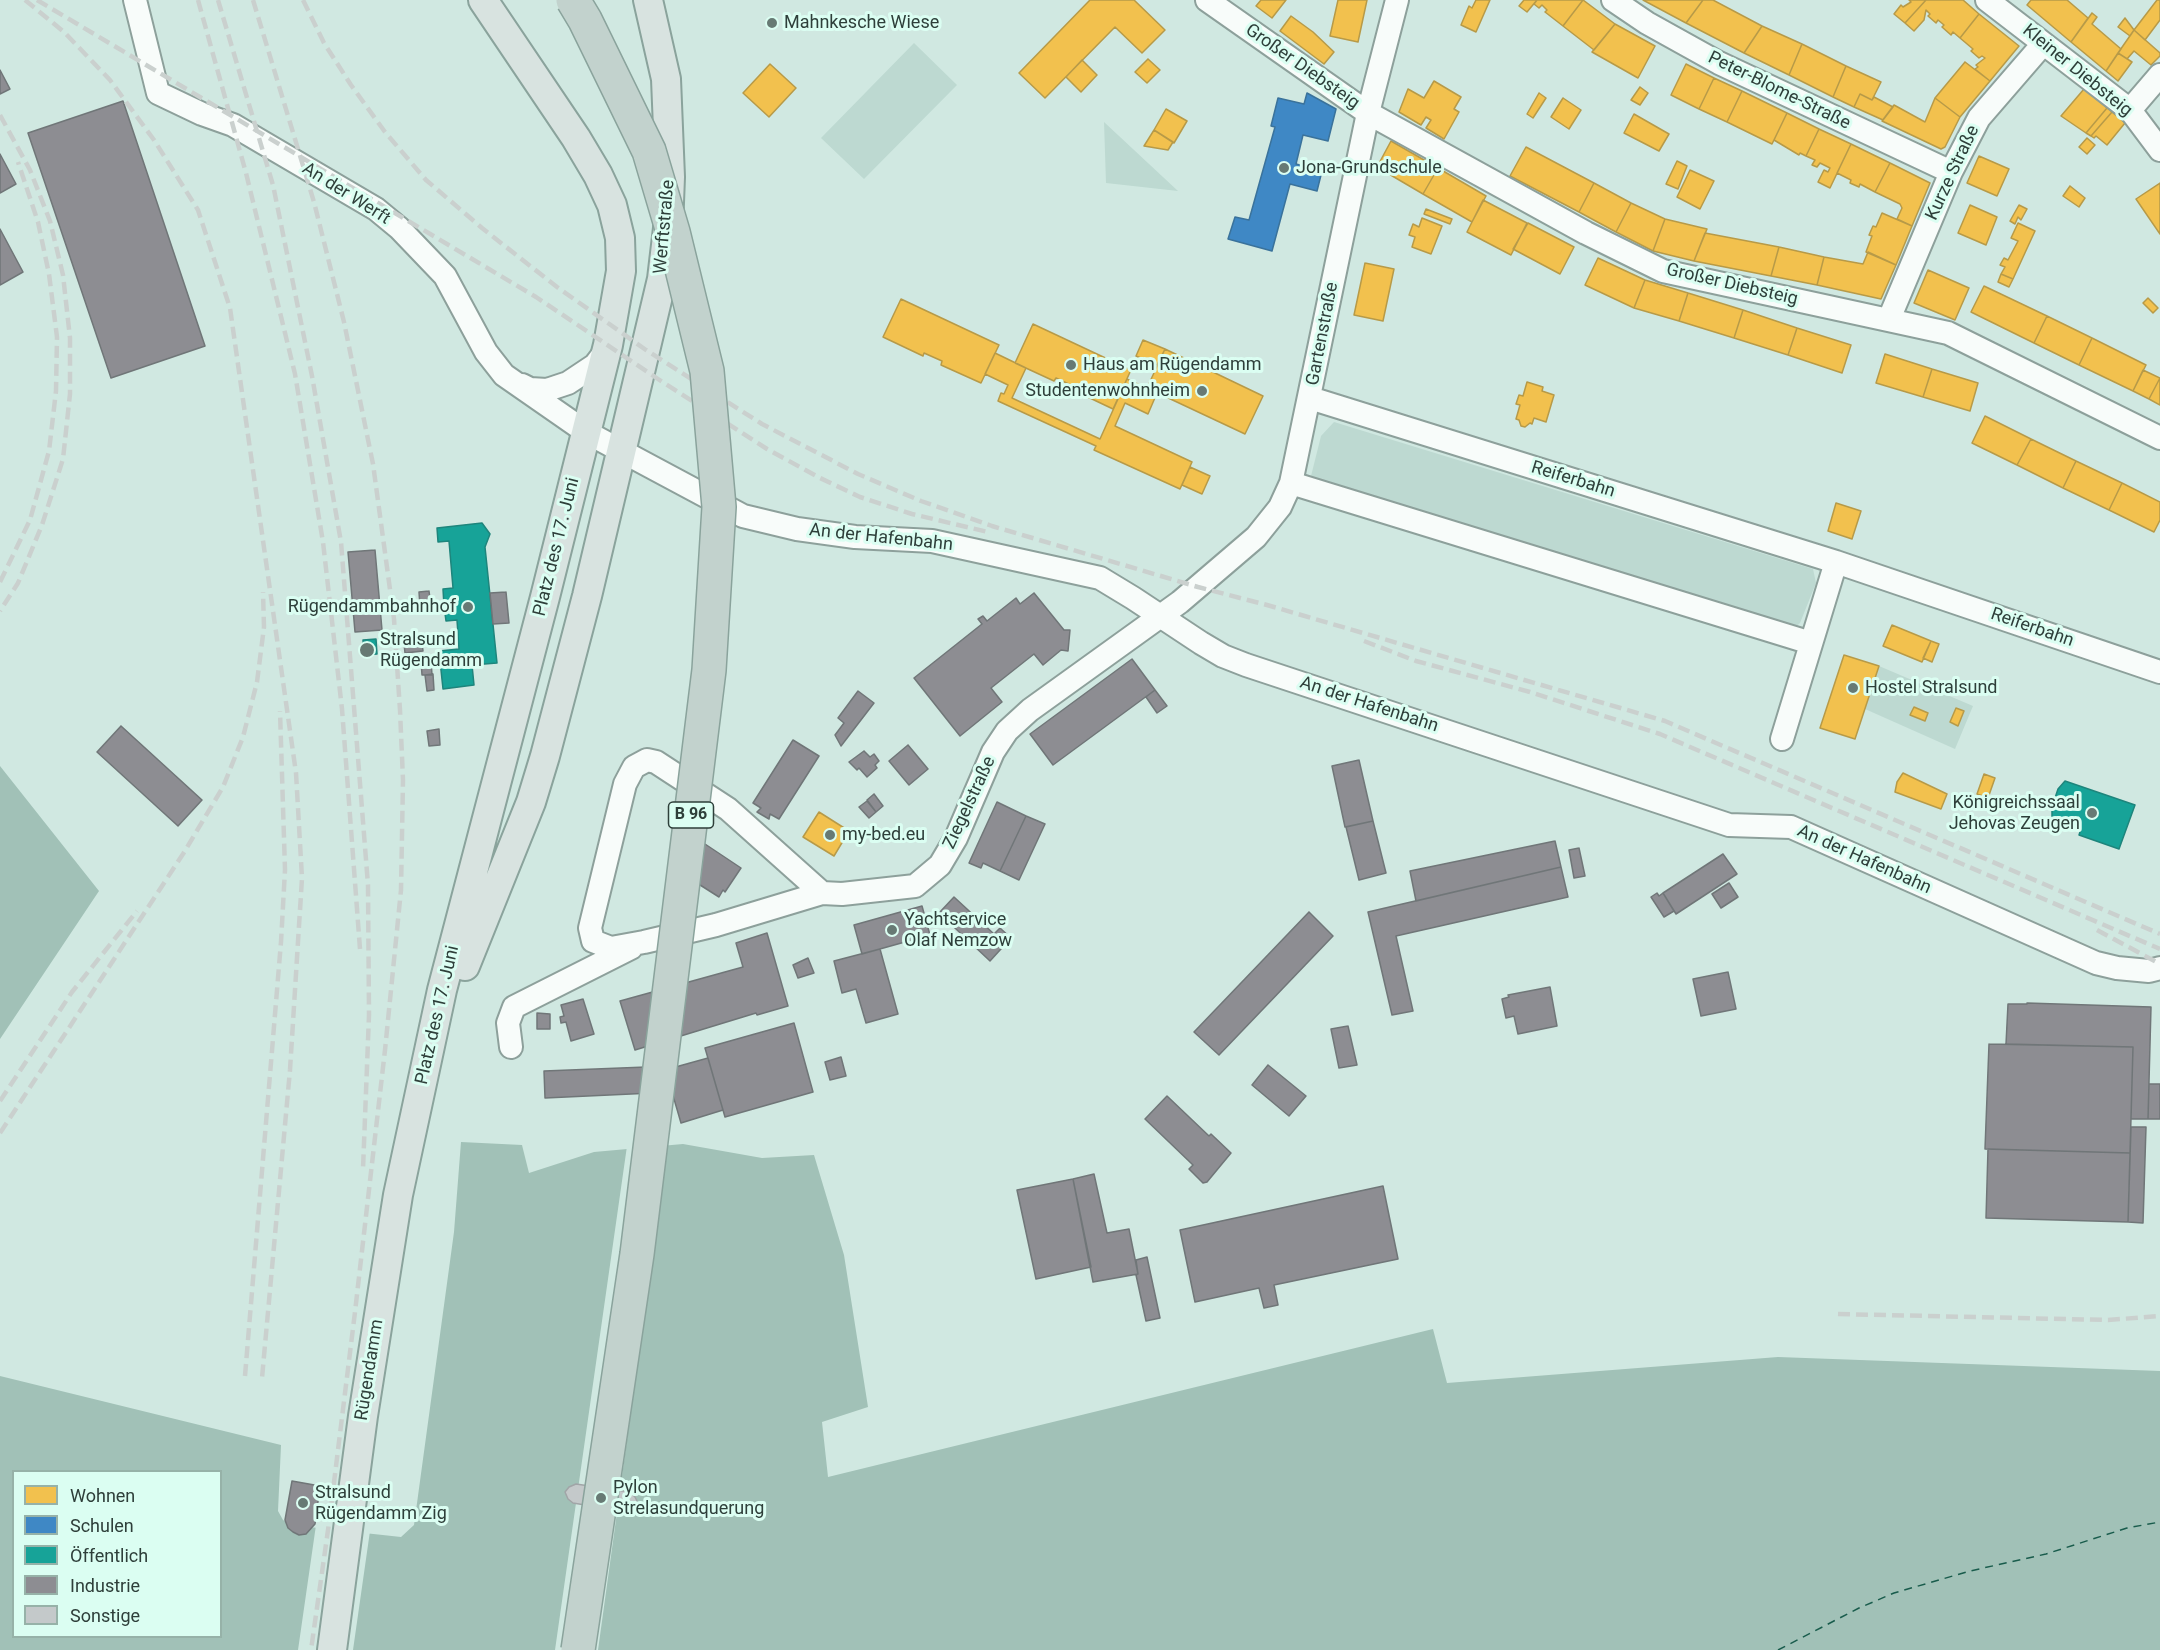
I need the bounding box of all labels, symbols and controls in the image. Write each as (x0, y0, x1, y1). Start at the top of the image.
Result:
place label: Mahnkesche Wiese (784, 12, 939, 34)
marker: Mahnkesche Wiese (765, 16, 779, 30)
street label: Großer Diebsteig (1241, 20, 1363, 114)
street label: Kleiner Diebsteig (2018, 20, 2136, 122)
street label: Peter-Blome-Straße (1704, 47, 1854, 135)
street label: Kurze Straße (1922, 122, 1984, 224)
place label: Jona-Grundschule (1296, 157, 1442, 179)
street label: An der Werft (298, 158, 394, 230)
marker: Jona-Grundschule (1277, 161, 1291, 175)
street label: Werftstraße (650, 179, 680, 275)
street label: Großer Diebsteig (1664, 259, 1800, 311)
street label: Gartenstraße (1302, 280, 1344, 388)
place label: Haus am Rügendamm (1083, 354, 1261, 376)
marker: Haus am Rügendamm (1064, 358, 1078, 372)
place label: Studentenwohnheim (1025, 380, 1190, 402)
marker: Studentenwohnheim (1195, 384, 1209, 398)
street label: Reiferbahn (1529, 457, 1617, 503)
street label: Platz des 17. Juni (529, 476, 585, 618)
street label: An der Hafenbahn (808, 520, 954, 556)
place label: Rügendammbahnhof (288, 596, 456, 618)
marker: Rügendammbahnhof (461, 600, 475, 614)
street label: Reiferbahn (1988, 604, 2076, 652)
place label: Stralsund Rügendamm (380, 629, 482, 672)
marker: Stralsund Rügendamm (358, 641, 376, 659)
street label: An der Hafenbahn (1297, 672, 1441, 738)
place label: Hostel Stralsund (1865, 677, 1997, 699)
marker: Hostel Stralsund (1846, 681, 1860, 695)
street label: Ziegelstraße (939, 753, 1001, 853)
place label: Königreichssaal Jehovas Zeugen (1949, 792, 2080, 834)
road number: B 96 (668, 802, 714, 828)
marker: Königreichssaal Jehovas Zeugen (2085, 806, 2099, 820)
street label: An der Hafenbahn (1794, 821, 1934, 899)
place label: my-bed.eu (842, 824, 925, 846)
marker: my-bed.eu (823, 828, 837, 842)
place label: Yachtservice Olaf Nemzow (904, 909, 1012, 952)
marker: Yachtservice Olaf Nemzow (885, 923, 899, 937)
street label: Platz des 17. Juni (412, 943, 464, 1087)
street label: Rügendamm (351, 1318, 389, 1422)
legend (12, 1470, 222, 1638)
place label: Pylon Strelasundquerung (613, 1477, 764, 1520)
place label: Stralsund Rügendamm Zig (315, 1482, 447, 1524)
text: Wohnen (70, 1485, 135, 1506)
marker: Pylon Strelasundquerung (594, 1491, 608, 1505)
marker: Stralsund Rügendamm Zig (296, 1496, 310, 1510)
text: Schulen (70, 1515, 134, 1536)
text: Öffentlich (70, 1545, 148, 1566)
text: Industrie (70, 1575, 140, 1596)
text: Sonstige (70, 1605, 140, 1626)

